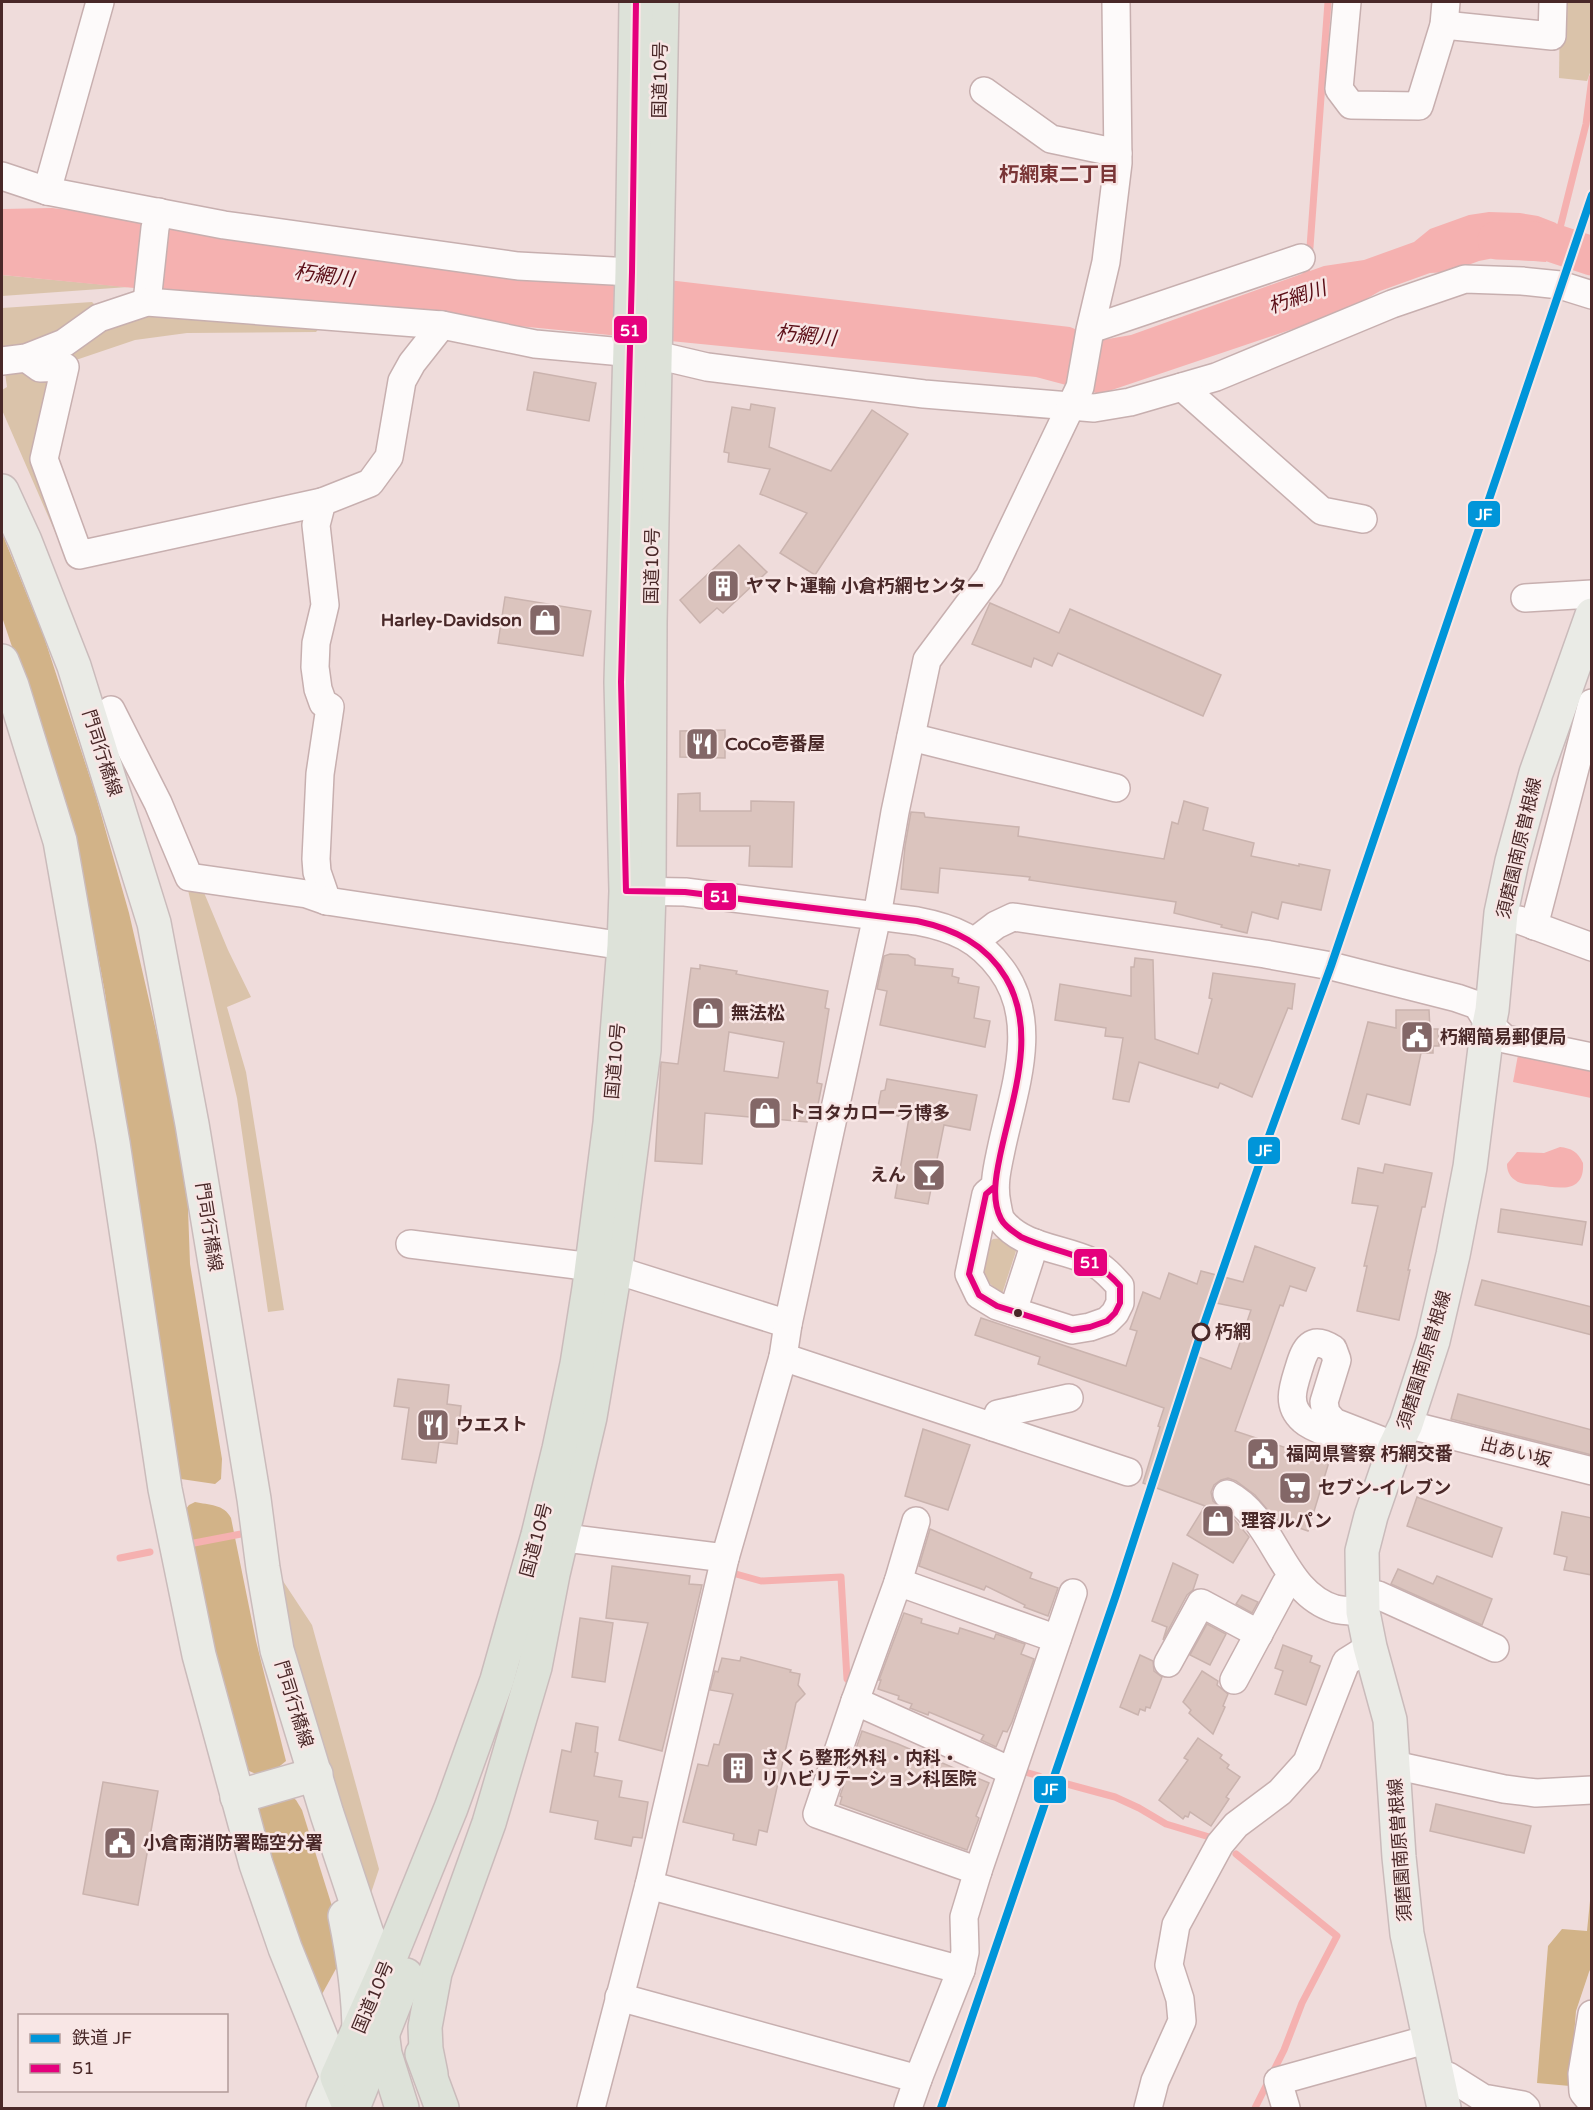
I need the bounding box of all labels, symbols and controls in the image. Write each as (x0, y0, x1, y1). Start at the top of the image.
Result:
street label: 国道10号 (648, 42, 672, 118)
district label: 朽網東二丁目 (999, 163, 1119, 187)
water label: 朽網川 (292, 260, 357, 292)
water label: 朽網川 (1265, 276, 1331, 319)
line badge: 51 (613, 315, 648, 344)
text: 51 (620, 321, 640, 341)
water label: 朽網川 (775, 321, 839, 351)
line badge: JF (1467, 500, 1501, 528)
text: JF (1474, 505, 1493, 525)
street label: 国道10号 (640, 528, 664, 604)
building icon: ヤマト運輸 小倉朽網センター (705, 568, 741, 604)
place label: ヤマト運輸 小倉朽網センター (746, 575, 985, 597)
shop icon: Harley-Davidson (527, 602, 563, 638)
place label: Harley-Davidson (381, 609, 522, 631)
street label: 門司行橋線 (78, 707, 126, 799)
restaurant icon: CoCo壱番屋 (684, 726, 720, 762)
place label: CoCo壱番屋 (725, 733, 825, 755)
street label: 須磨園南原曽根線 (1492, 775, 1546, 921)
line badge: 51 (703, 882, 737, 911)
text: 51 (710, 887, 730, 907)
shop icon: 無法松 (690, 995, 726, 1031)
place label: 無法松 (731, 1002, 785, 1024)
public building icon: 朽網簡易郵便局 (1399, 1019, 1435, 1055)
street label: 国道10号 (601, 1022, 629, 1100)
place label: 朽網簡易郵便局 (1440, 1026, 1566, 1048)
shop icon: トヨタカローラ博多 (747, 1095, 783, 1131)
place label: トヨタカローラ博多 (788, 1102, 950, 1124)
line badge: JF (1247, 1136, 1281, 1165)
text: JF (1254, 1141, 1273, 1161)
bar icon: えん (911, 1157, 947, 1193)
place label: えん (870, 1164, 906, 1186)
street label: 門司行橋線 (191, 1181, 227, 1273)
line badge: 51 (1073, 1248, 1108, 1277)
text: 51 (1080, 1253, 1100, 1273)
street label: 須磨園南原曽根線 (1392, 1288, 1456, 1432)
unlabelled marker (1012, 1307, 1024, 1319)
place label: 朽網 (1215, 1321, 1251, 1343)
marker: 朽網 (1192, 1323, 1210, 1341)
restaurant icon: ウエスト (415, 1407, 451, 1443)
place label: ウエスト (456, 1414, 528, 1436)
street label: 出あい坂 (1478, 1433, 1554, 1471)
public building icon: 福岡県警察 朽網交番 (1245, 1436, 1281, 1472)
place label: 福岡県警察 朽網交番 (1286, 1443, 1453, 1465)
supermarket icon: セブン-イレブン (1277, 1470, 1313, 1506)
place label: セブン-イレブン (1318, 1477, 1451, 1499)
street label: 国道10号 (515, 1500, 557, 1580)
shop icon: 理容ルパン (1200, 1503, 1236, 1539)
place label: 理容ルパン (1241, 1510, 1332, 1532)
street label: 門司行橋線 (270, 1658, 318, 1750)
place label: さくら整形外科・内科・ リハビリテーション科医院 (761, 1747, 977, 1790)
building icon: さくら整形外科・内科・ リハビリテーション科医院 (720, 1750, 756, 1786)
line badge: JF (1033, 1775, 1067, 1804)
street label: 須磨園南原曽根線 (1384, 1777, 1416, 1923)
text: JF (1040, 1780, 1059, 1800)
public building icon: 小倉南消防署臨空分署 (102, 1825, 138, 1861)
place label: 小倉南消防署臨空分署 (143, 1832, 323, 1854)
street label: 国道10号 (348, 1957, 398, 2037)
legend (18, 2014, 228, 2092)
text: 鉄道 JF (72, 2027, 132, 2049)
text: 51 (72, 2057, 95, 2079)

